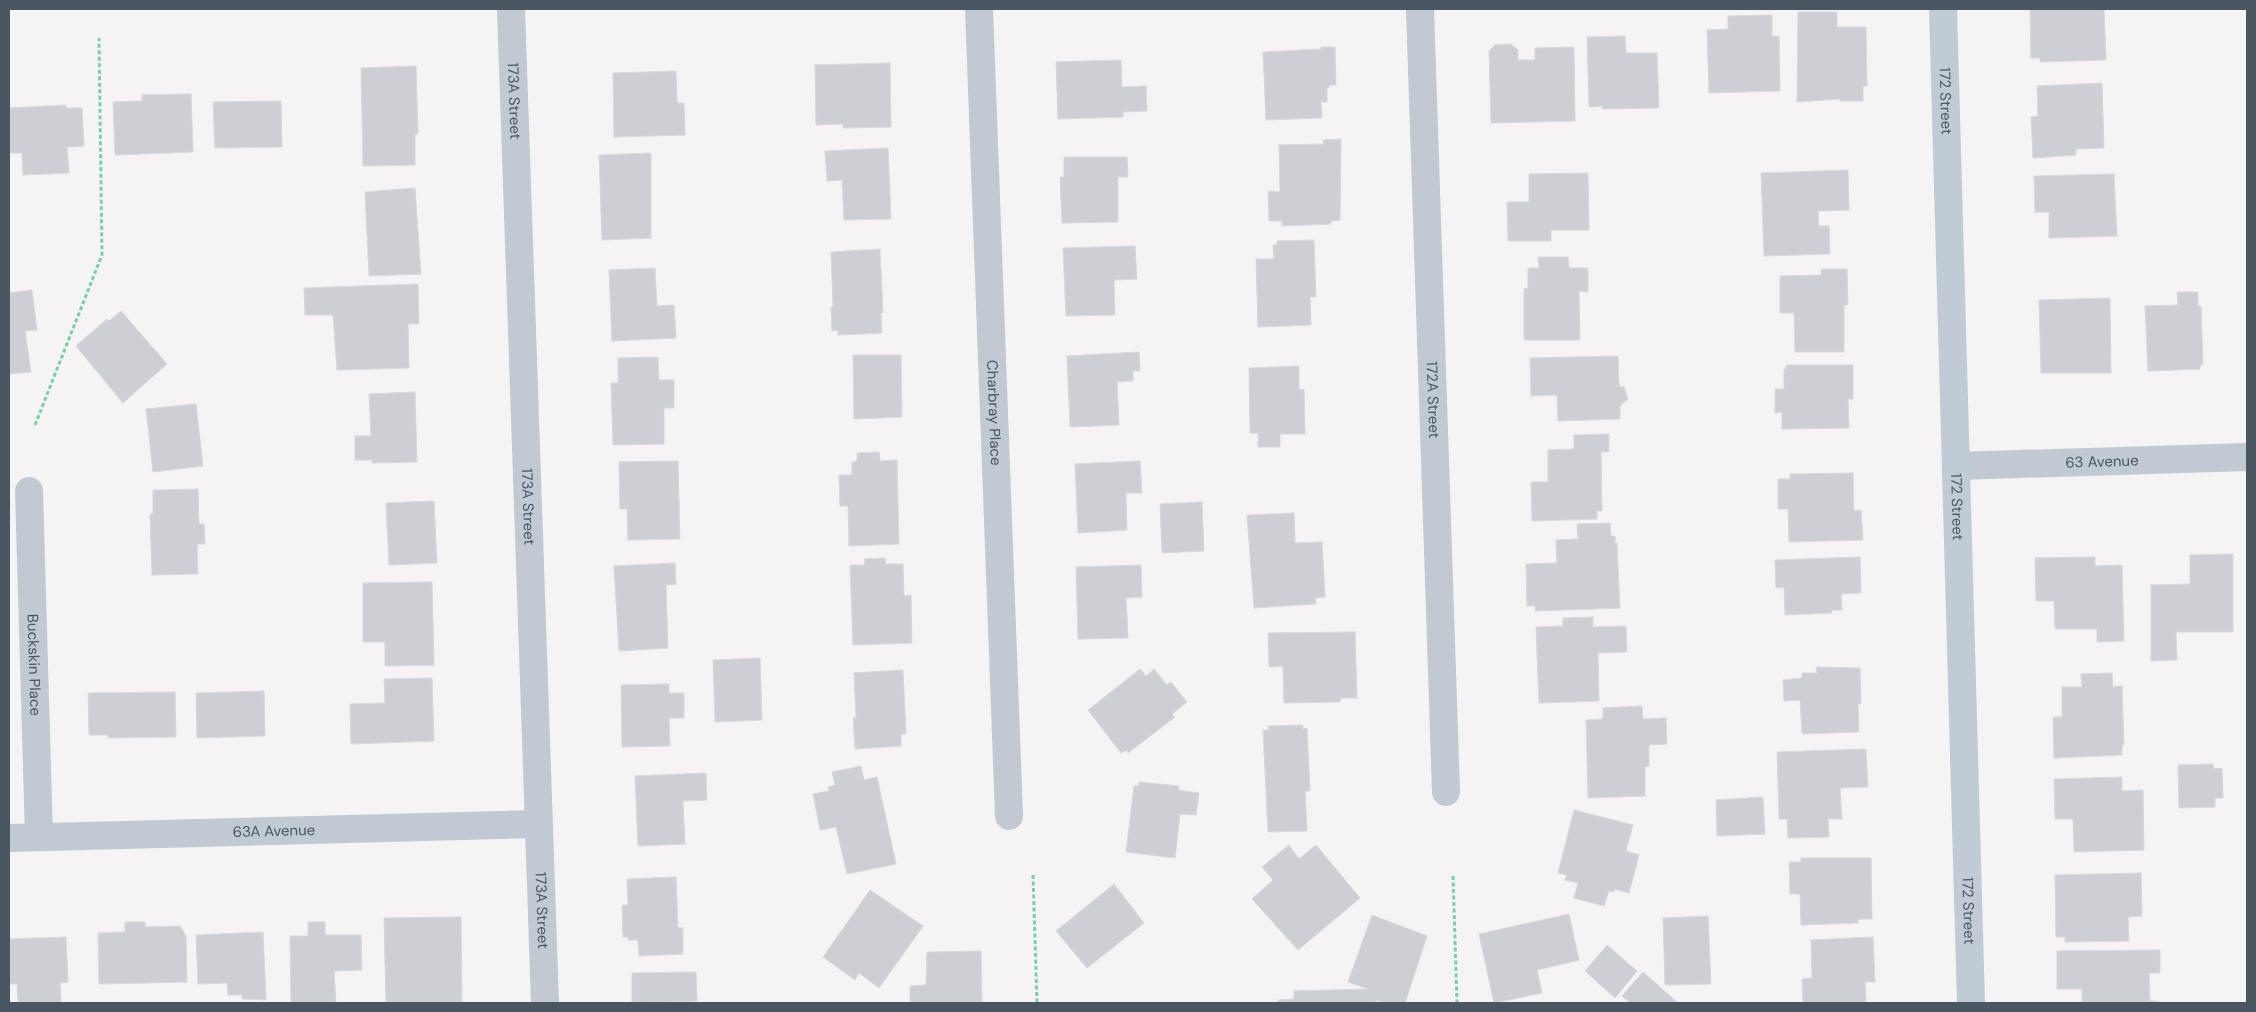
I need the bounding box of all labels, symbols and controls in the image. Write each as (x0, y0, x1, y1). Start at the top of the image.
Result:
street label: 173A Street (503, 62, 525, 140)
street label: 172 Street (1935, 67, 1957, 135)
street label: Charbray Place (982, 360, 1006, 466)
street label: 172A Street (1422, 361, 1444, 439)
street label: 63 Avenue (2065, 450, 2139, 473)
street label: 173A Street (517, 468, 539, 546)
street label: 172 Street (1946, 473, 1968, 541)
street label: Buckskin Place (23, 614, 45, 716)
street label: 63A Avenue (232, 820, 316, 842)
street label: 173A Street (531, 872, 553, 949)
street label: 172 Street (1957, 877, 1979, 945)

